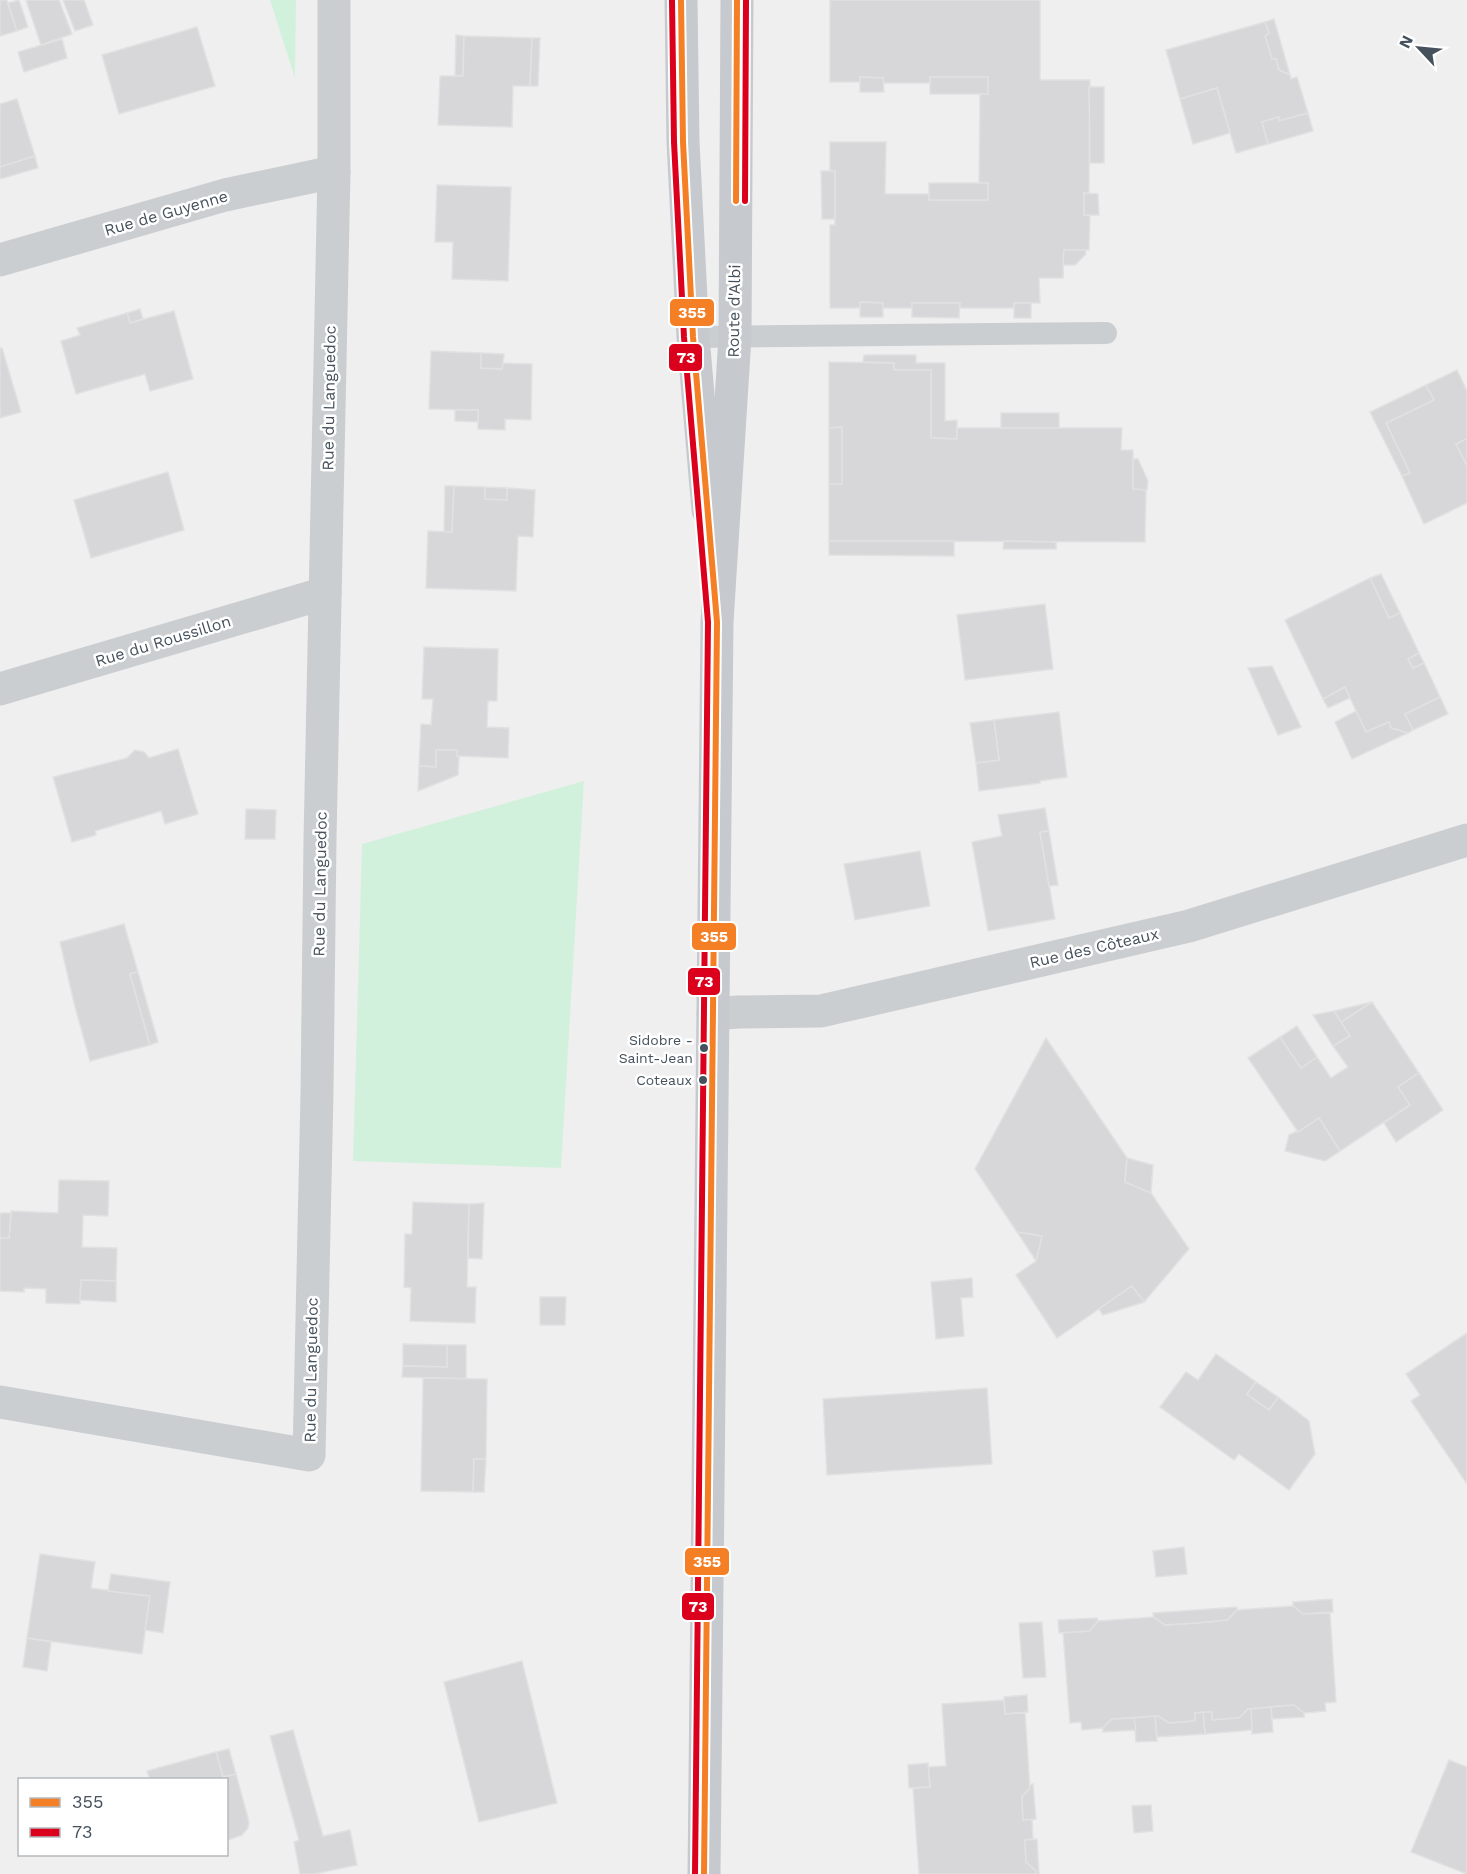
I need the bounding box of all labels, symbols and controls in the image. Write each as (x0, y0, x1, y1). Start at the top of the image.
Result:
north arrow (1389, 18, 1449, 78)
text: N (1395, 32, 1417, 51)
street label: Rue de Guyenne (102, 186, 230, 240)
street label: Route d'Albi (724, 264, 744, 358)
line badge: 355 (669, 298, 715, 327)
text: 355 (678, 303, 706, 322)
street label: Rue du Languedoc (318, 325, 340, 471)
line badge: 73 (668, 343, 703, 372)
text: 73 (676, 348, 696, 367)
street label: Rue du Roussillon (93, 611, 233, 671)
street label: Rue du Languedoc (309, 811, 331, 957)
line badge: 355 (691, 922, 737, 951)
street label: Rue des Côteaux (1028, 924, 1160, 972)
text: 355 (700, 927, 728, 946)
line badge: 73 (687, 967, 721, 996)
text: 73 (694, 972, 714, 991)
place label: Sidobre - Saint-Jean (619, 1032, 693, 1066)
marker: Sidobre - Saint-Jean (698, 1042, 710, 1054)
place label: Coteaux (636, 1072, 692, 1088)
marker: Coteaux (697, 1074, 709, 1086)
street label: Rue du Languedoc (300, 1297, 322, 1443)
line badge: 355 (684, 1547, 730, 1576)
text: 355 (693, 1552, 721, 1571)
line badge: 73 (681, 1592, 715, 1621)
text: 73 (688, 1597, 708, 1616)
legend (18, 1778, 228, 1856)
text: 355 (72, 1791, 103, 1812)
text: 73 (72, 1821, 93, 1842)

